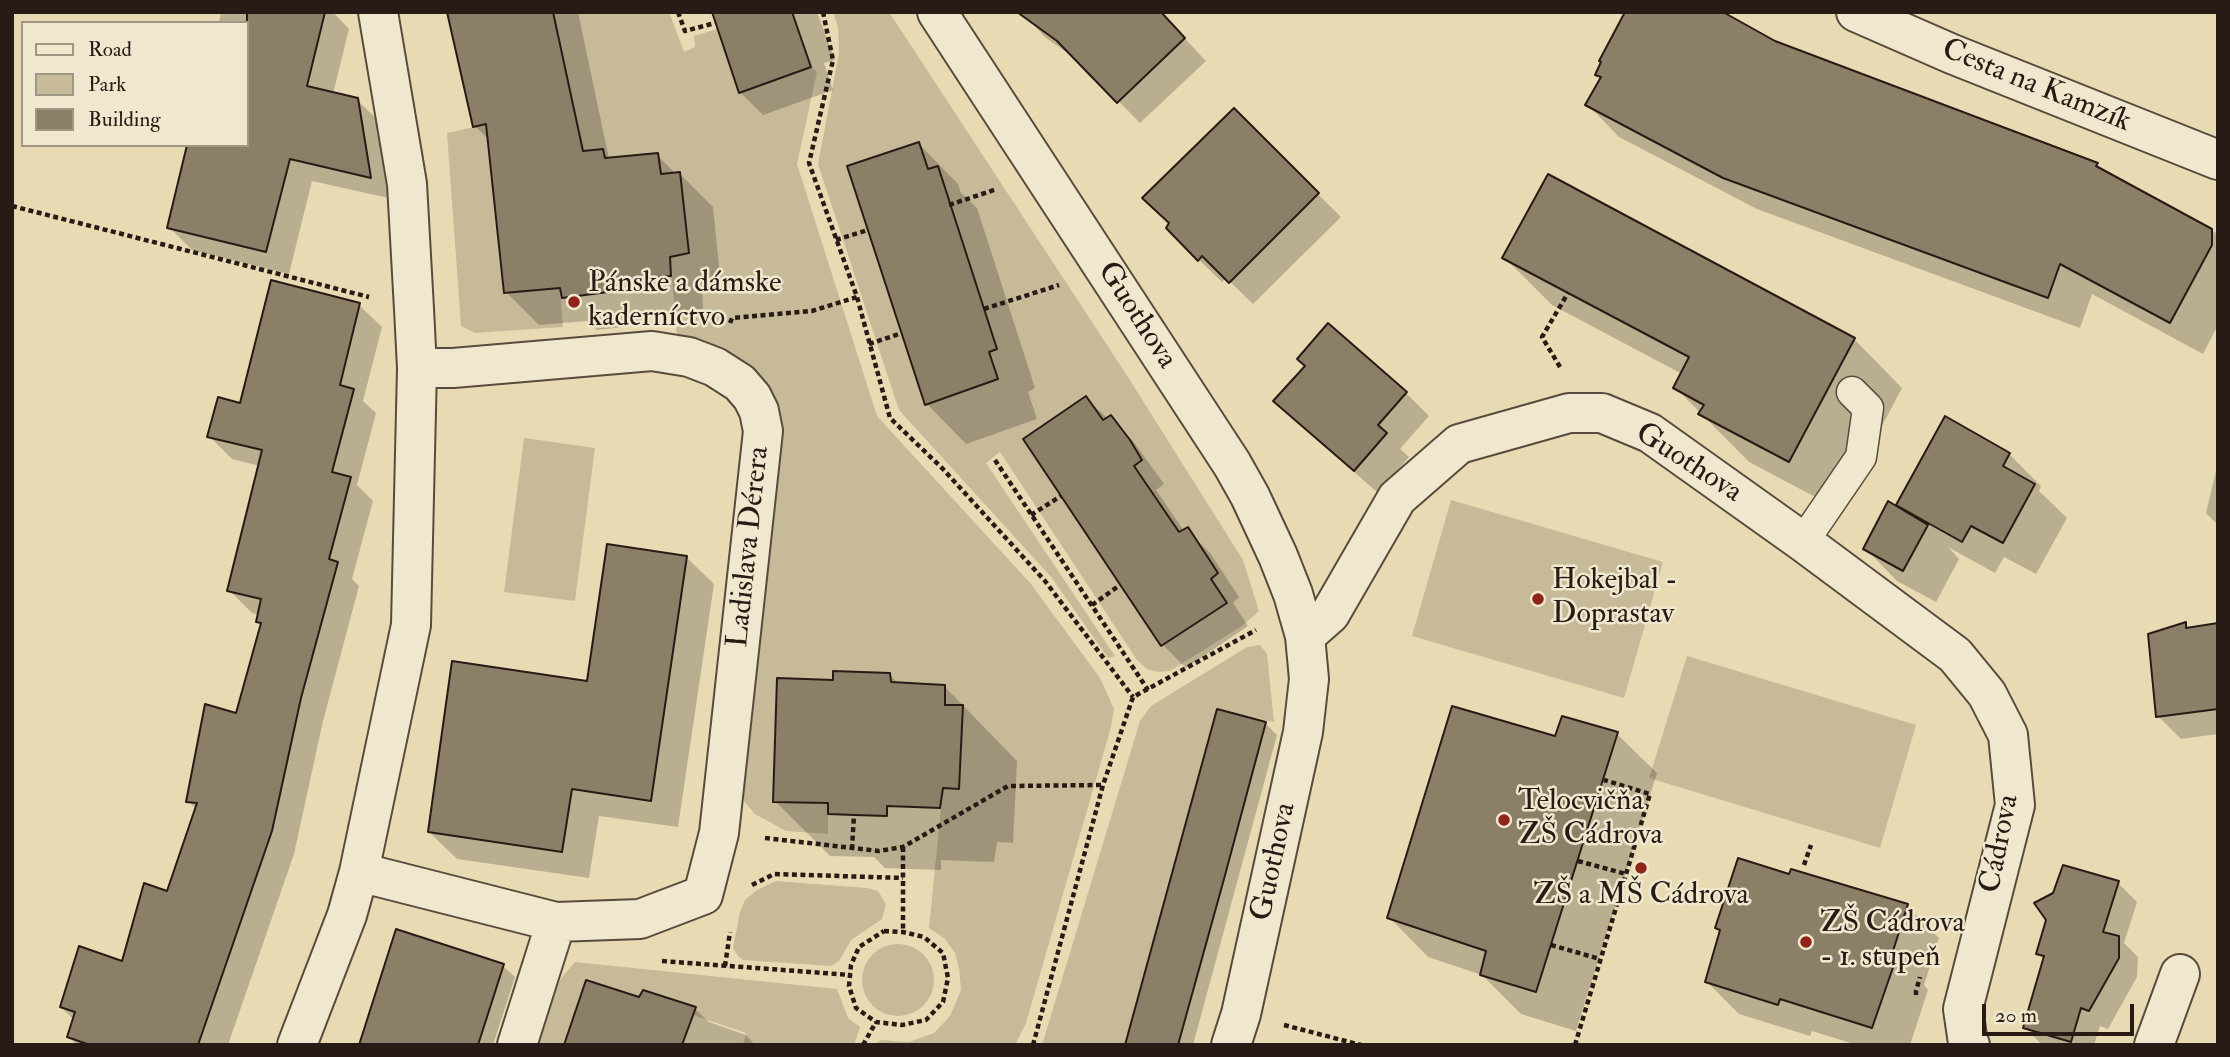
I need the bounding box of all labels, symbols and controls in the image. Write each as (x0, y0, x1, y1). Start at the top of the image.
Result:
legend (21, 21, 248, 147)
street label: Cesta na Kamzík (1936, 33, 2136, 141)
text: Road (88, 36, 132, 63)
text: Park (88, 71, 126, 98)
text: Building (88, 106, 161, 133)
street label: Guothova (1088, 256, 1184, 376)
place label: Pánske a dámske kaderníctvo (588, 267, 781, 338)
marker: Pánske a dámske kaderníctvo (566, 294, 582, 310)
street label: Guothova (1628, 416, 1748, 512)
street label: Ladislava Dérera (722, 445, 778, 649)
place label: Hokejbal - Doprastav (1552, 564, 1678, 634)
marker: Hokejbal - Doprastav (1530, 591, 1546, 607)
place label: Telocvičňa ZŠ Cádrova (1518, 785, 1663, 856)
street label: Cádrova (1974, 792, 2028, 896)
street label: Guothova (1245, 800, 1305, 924)
marker: Telocvičňa ZŠ Cádrova (1496, 812, 1512, 828)
marker: ZŠ a MŠ Cádrova (1633, 860, 1649, 876)
place label: ZŠ a MŠ Cádrova (1533, 879, 1749, 915)
place label: ZŠ Cádrova - 1. stupeň (1820, 907, 1965, 978)
marker: ZŠ Cádrova - 1. stupeň (1798, 934, 1814, 950)
scale bar (1985, 990, 2137, 1034)
text: 20 m (1995, 1002, 2037, 1029)

